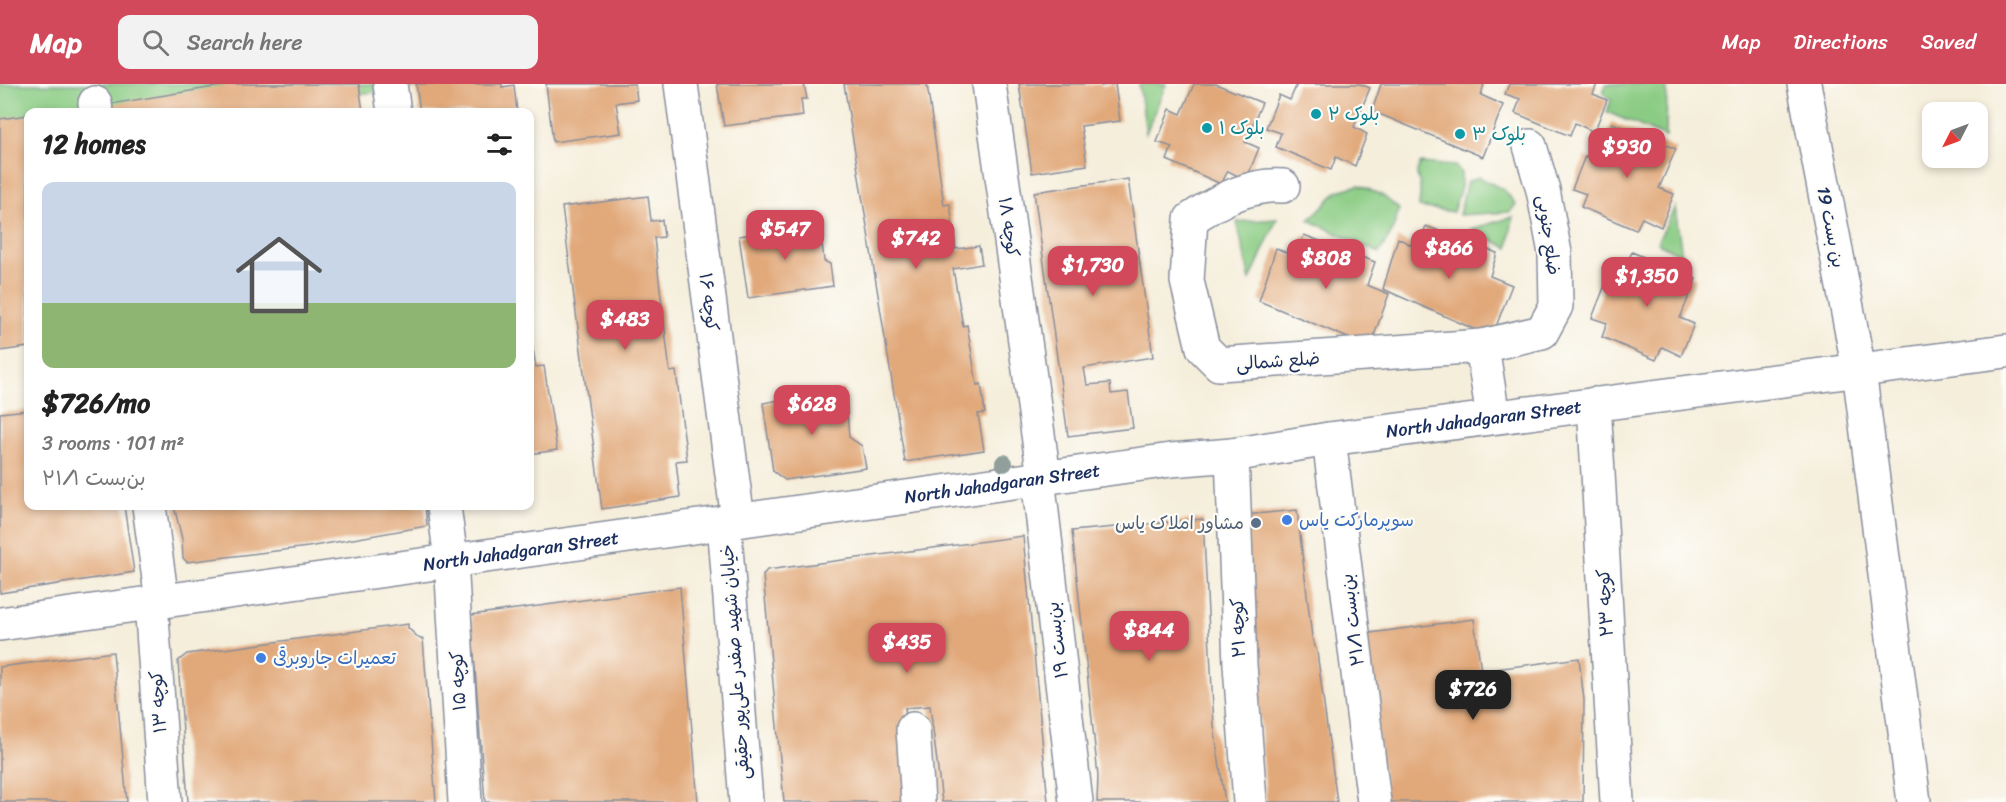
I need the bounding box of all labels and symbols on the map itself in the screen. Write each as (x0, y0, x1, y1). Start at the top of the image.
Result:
place label: بلوک ۲ (1328, 98, 1379, 130)
north arrow (1922, 102, 1988, 168)
marker: بلوک ۲ (1309, 107, 1323, 121)
place label: بلوک ۱ (1219, 112, 1265, 144)
place label: بلوک ۳ (1472, 118, 1526, 150)
marker: بلوک ۱ (1200, 121, 1214, 135)
marker: بلوک ۳ (1453, 127, 1467, 141)
pin: $930 (1591, 128, 1663, 179)
street label: بن بست 19 (1807, 183, 1855, 271)
street label: ضلع جنوبی (1528, 193, 1570, 277)
street label: کوچه ۱۸ (989, 195, 1029, 259)
pin: $547 (749, 210, 821, 261)
pin: $742 (880, 219, 952, 270)
pin: $866 (1413, 229, 1485, 280)
pin: $808 (1290, 239, 1362, 290)
pin: $1,730 (1044, 246, 1142, 297)
pin: $1,350 (1598, 257, 1696, 308)
street label: کوچه ۱۶ (690, 271, 728, 333)
pin: $483 (589, 300, 661, 351)
street label: ضلع شمالی (1235, 342, 1321, 380)
pin: $628 (776, 385, 848, 436)
street label: North Jahadgaran Street (1384, 390, 1584, 447)
street label: North Jahadgaran Street (902, 454, 1102, 513)
place label: سوپرمارکت یاس (1299, 504, 1414, 536)
place label: مشاور املاک یاس (1115, 507, 1244, 539)
marker: سوپرمارکت یاس (1280, 513, 1294, 527)
marker: مشاور املاک یاس (1249, 516, 1263, 530)
street label: North Jahadgaran Street (421, 522, 621, 581)
street label: خیابان شهید صفدر علی‌پور حقیقی (711, 543, 759, 781)
street label: کوچه ۲۳ (1587, 568, 1623, 638)
street label: بن‌بست ۲۱/۱ (1330, 572, 1374, 668)
street label: کوچه ۲۱ (1221, 597, 1255, 659)
street label: بن‌بست ۱۹ (1036, 600, 1078, 680)
pin: $844 (1113, 611, 1185, 662)
pin: $435 (871, 623, 943, 674)
place label: تعمیرات جاروبرقی (273, 642, 397, 674)
street label: کوچه ۱۵ (440, 650, 476, 712)
marker: تعمیرات جاروبرقی (254, 651, 268, 665)
street label: کوچه ۱۳ (140, 669, 176, 734)
pin: $726 (1437, 670, 1509, 721)

